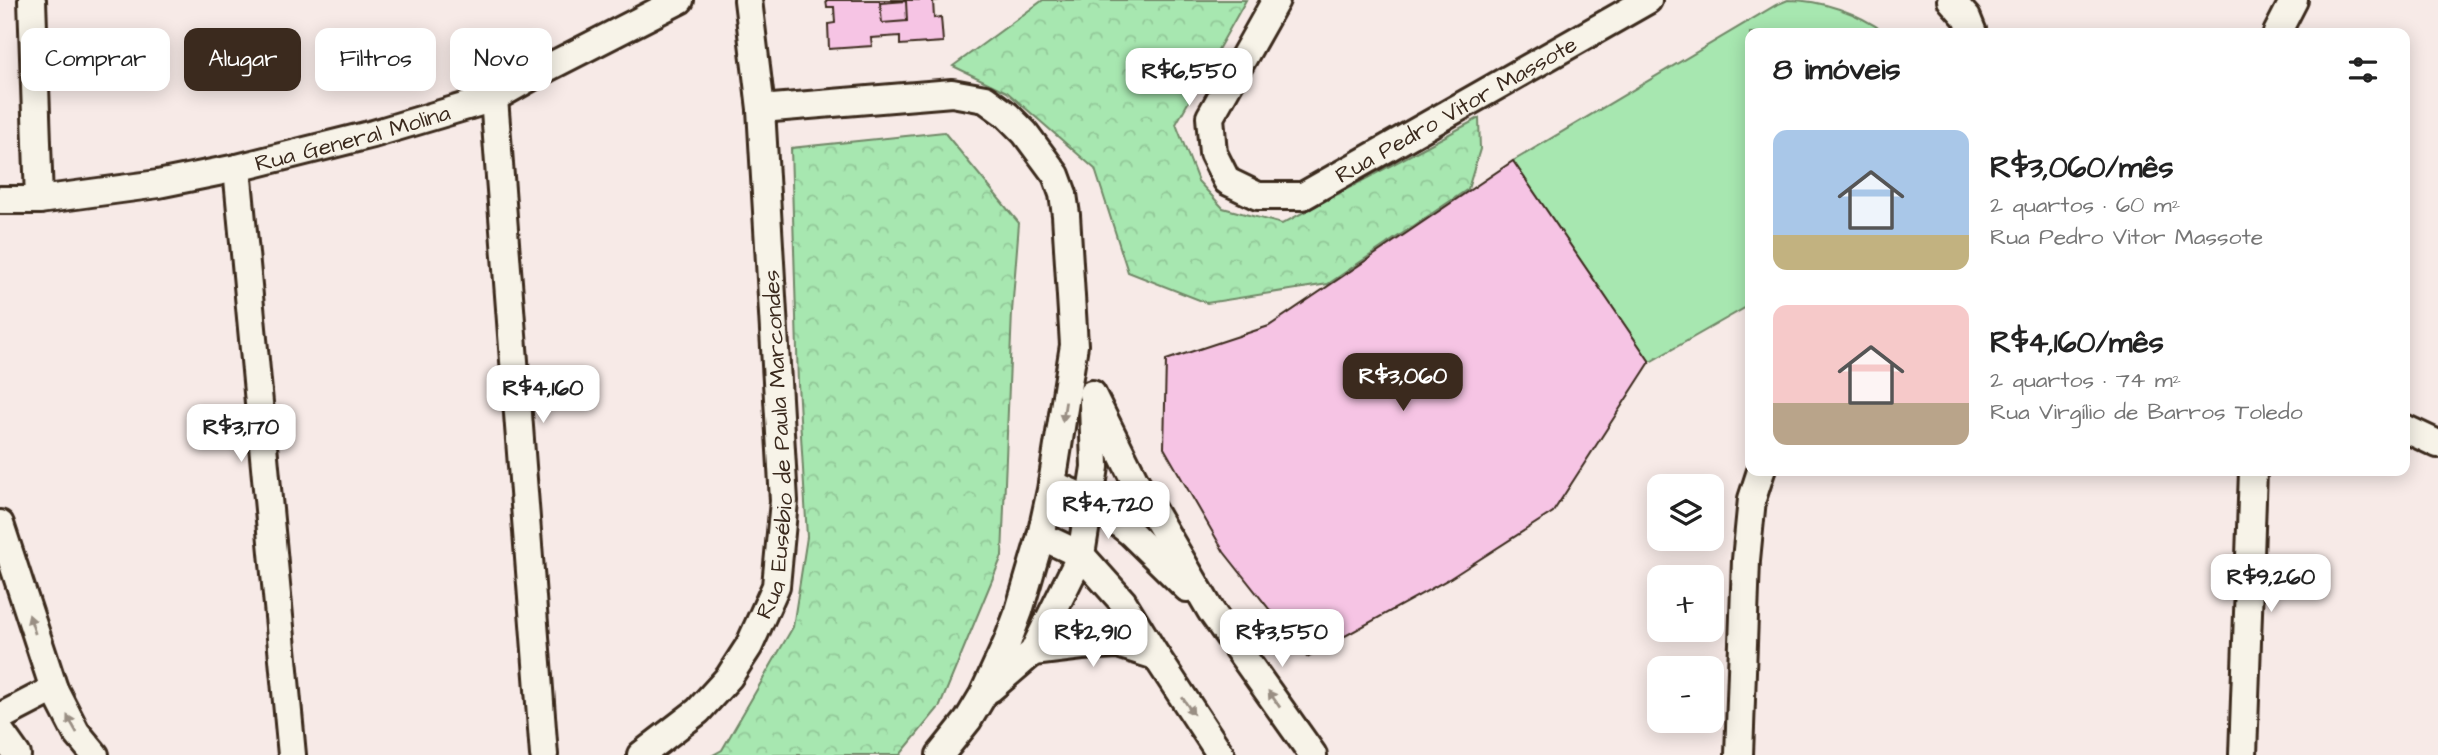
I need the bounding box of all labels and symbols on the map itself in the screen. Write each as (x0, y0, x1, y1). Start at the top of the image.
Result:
street label: Rua Pedro Vitor Massote (1330, 29, 1583, 191)
pin: R$6,550 (1124, 48, 1254, 108)
street label: Rua General Molina (252, 97, 454, 180)
street label: Rua Eusébio de Paula Marcondes (748, 269, 801, 624)
pin: R$3,060 (1338, 354, 1468, 413)
pin: R$4,160 (478, 366, 608, 425)
one-way arrow (1058, 402, 1069, 424)
pin: R$3,170 (176, 405, 306, 464)
pin: R$4,720 (1043, 482, 1173, 541)
pin: R$9,260 (2206, 554, 2336, 614)
pin: R$2,910 (1028, 610, 1158, 669)
pin: R$3,550 (1217, 610, 1347, 669)
one-way arrow (26, 614, 37, 635)
one-way arrow (1267, 690, 1281, 708)
one-way arrow (1182, 696, 1195, 715)
one-way arrow (66, 714, 78, 733)

